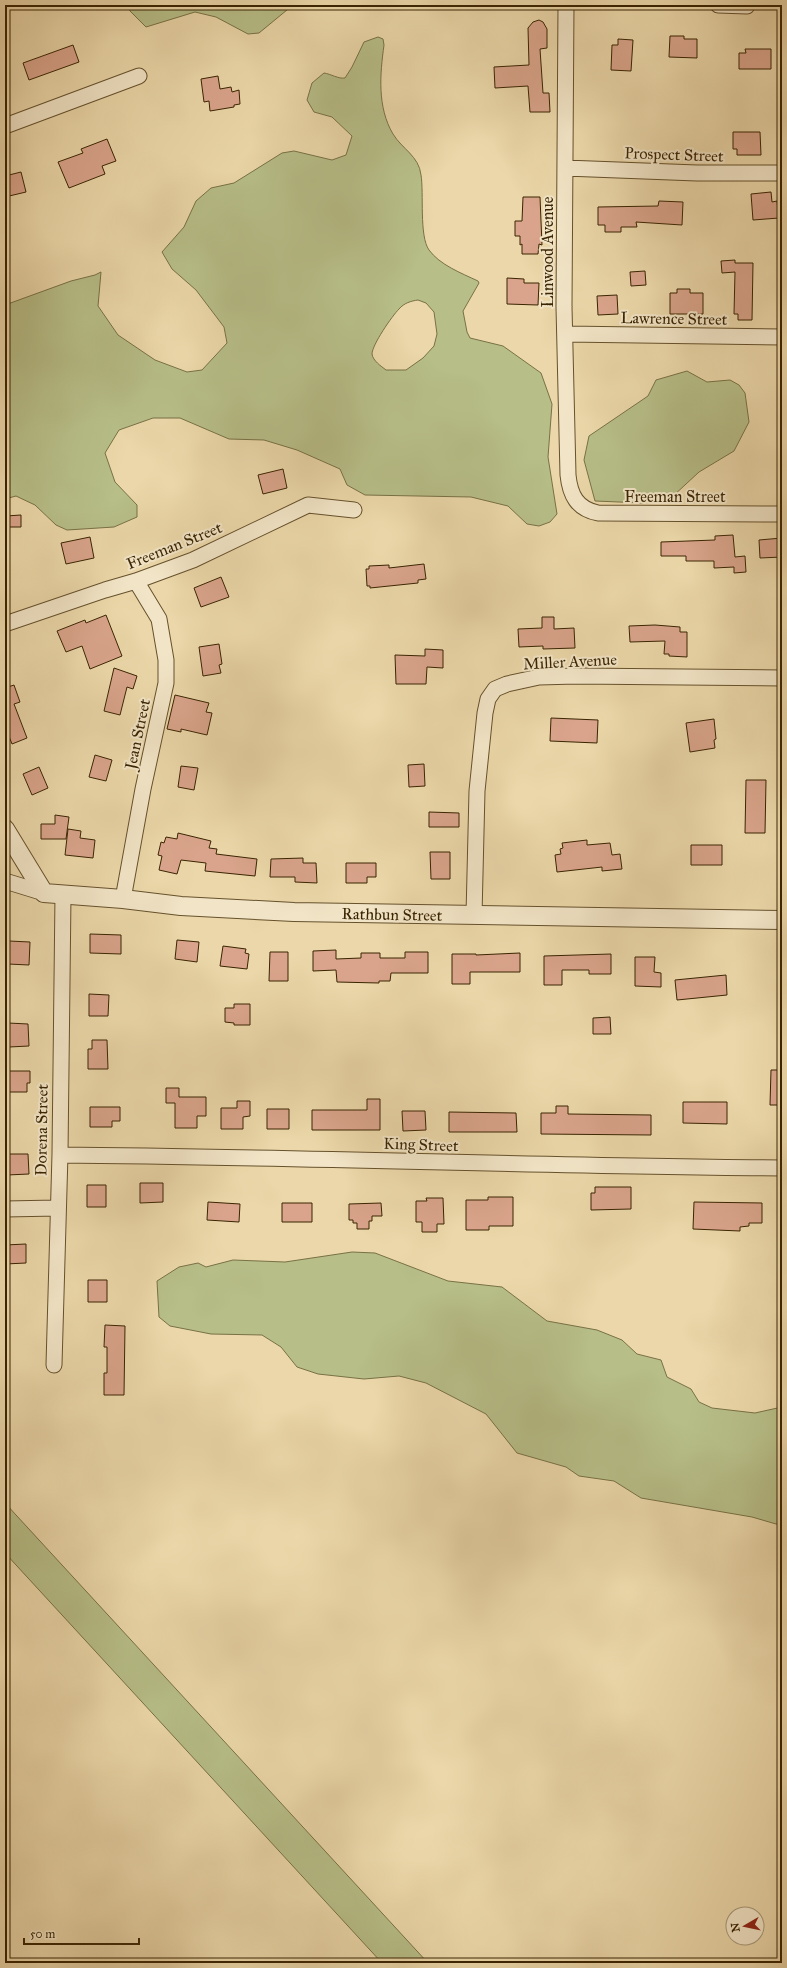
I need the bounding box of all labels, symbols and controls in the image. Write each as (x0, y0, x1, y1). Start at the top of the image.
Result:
street label: Prospect Street (624, 143, 724, 166)
street label: Linwood Avenue (538, 196, 557, 307)
street label: Lawrence Street (620, 308, 728, 329)
street label: Freeman Street (624, 487, 726, 506)
street label: Freeman Street (124, 518, 225, 573)
street label: Miller Avenue (523, 650, 618, 673)
street label: Jean Street (120, 697, 155, 773)
street label: Rathbun Street (342, 904, 443, 925)
street label: Dorena Street (31, 1084, 52, 1176)
street label: King Street (383, 1134, 459, 1156)
north arrow (725, 1906, 765, 1946)
scale bar (24, 1920, 139, 1946)
text: N (728, 1921, 743, 1933)
text: 50 m (30, 1927, 55, 1941)

